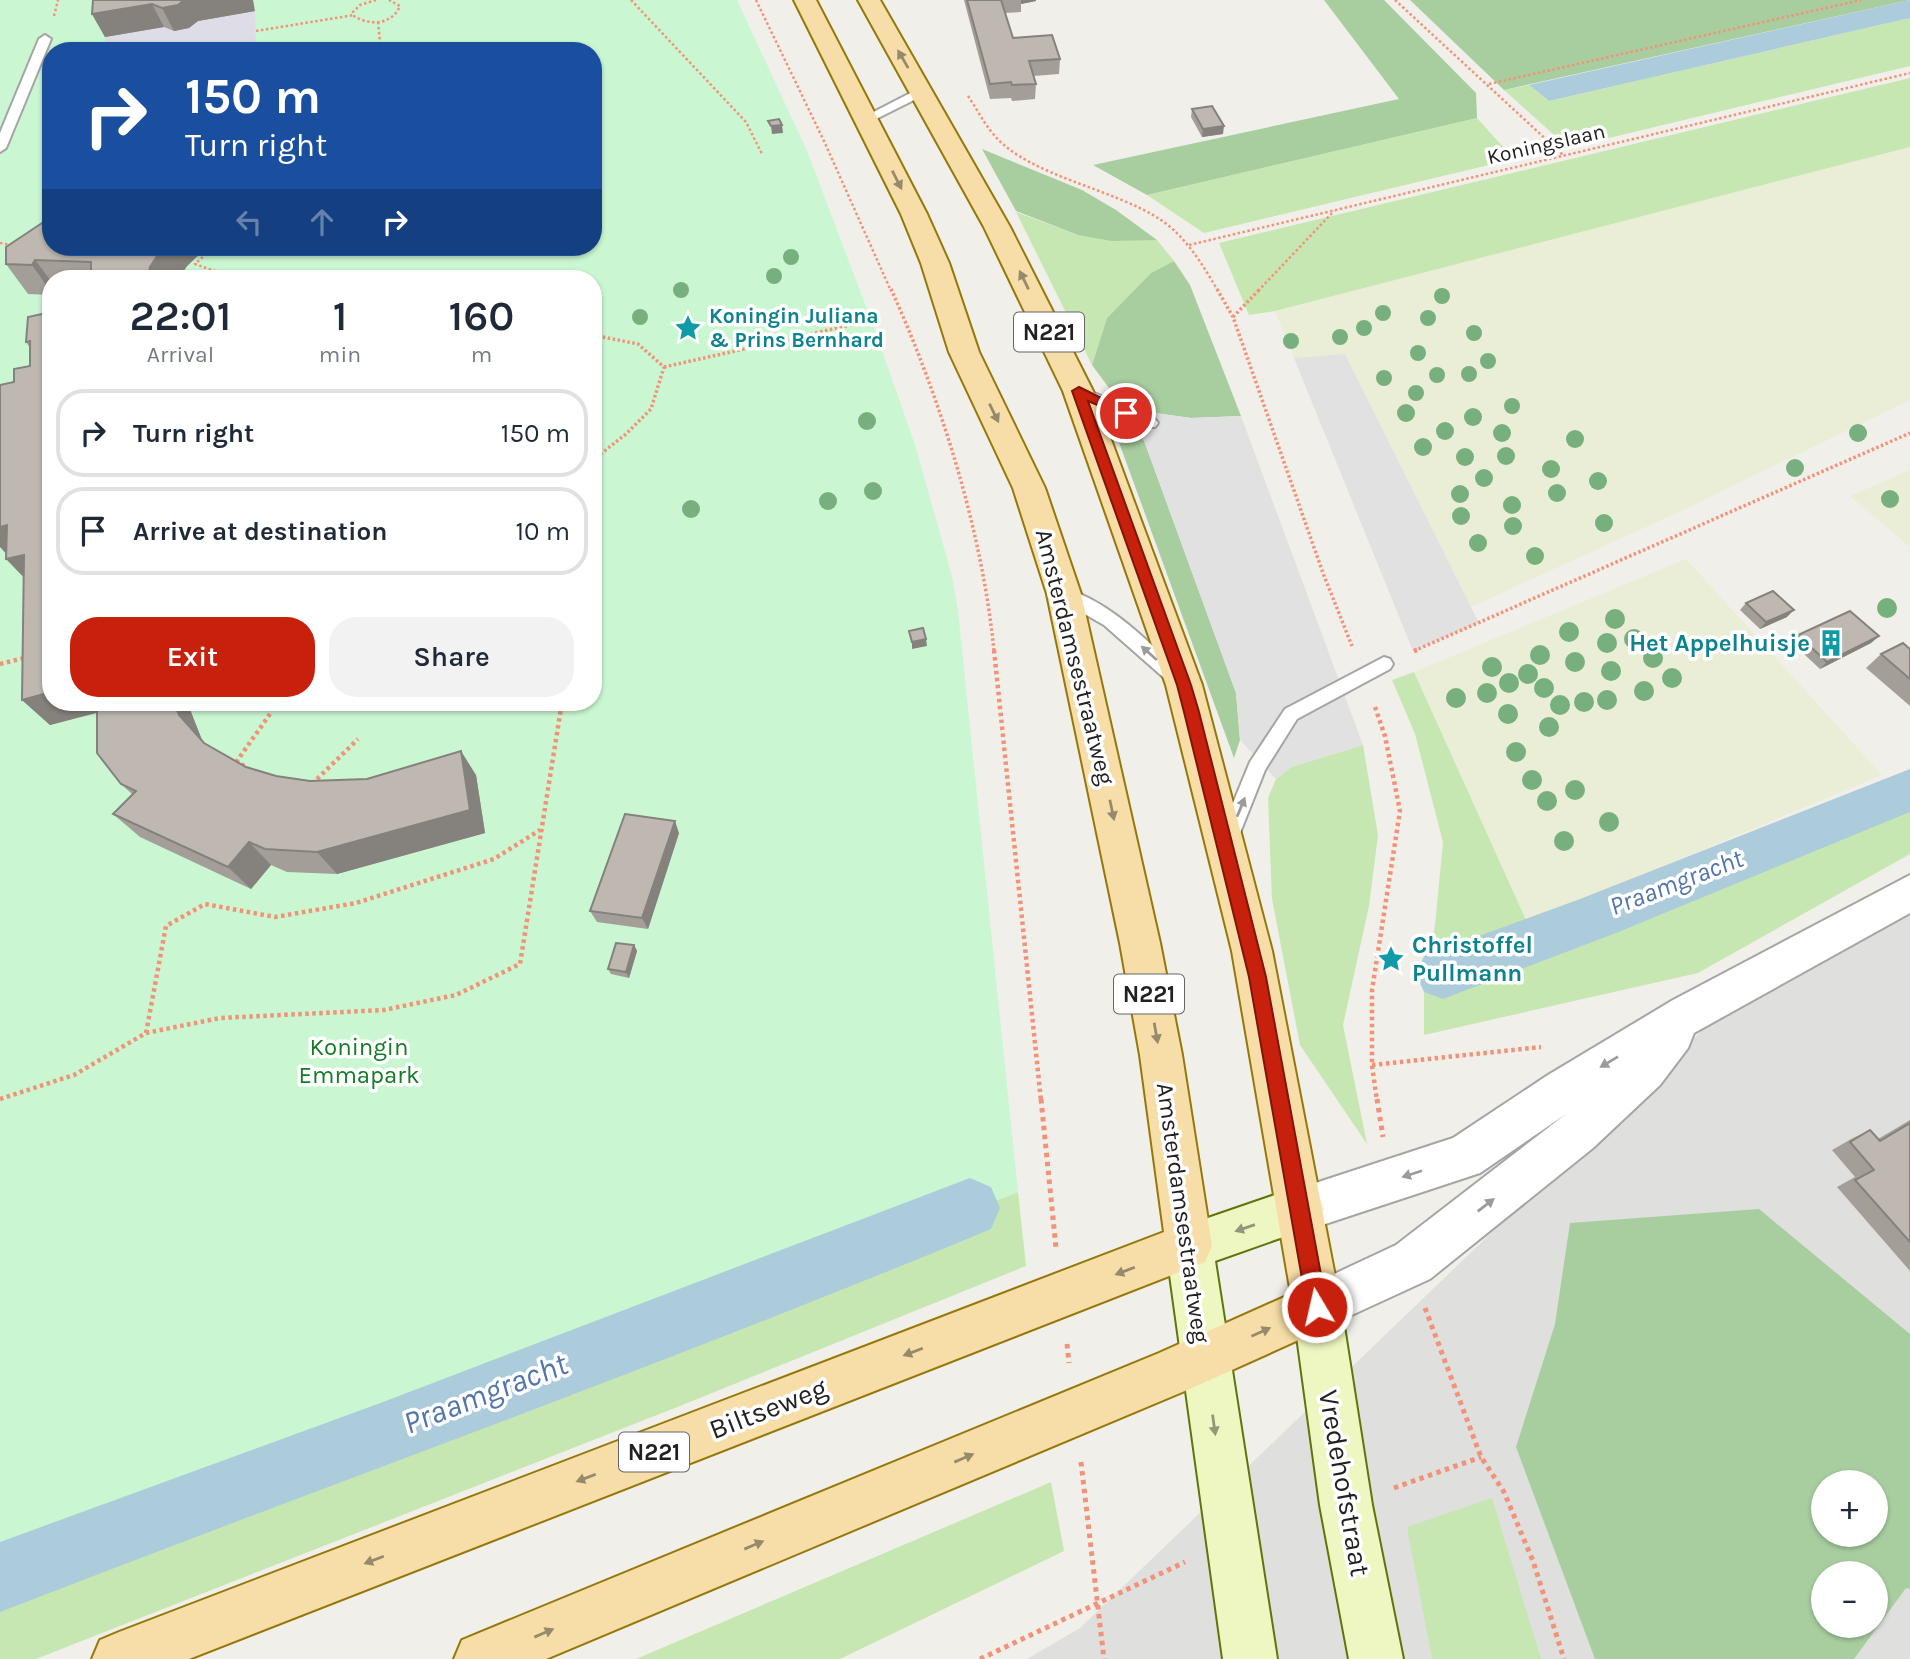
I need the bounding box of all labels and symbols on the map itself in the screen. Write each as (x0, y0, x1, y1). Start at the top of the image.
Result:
one-way arrow (897, 50, 909, 69)
street label: Koningslaan (1485, 119, 1607, 169)
one-way arrow (891, 170, 902, 190)
one-way arrow (1018, 270, 1029, 290)
place label: Koningin Juliana & Prins Bernhard (709, 304, 884, 352)
road number: N221 (1014, 312, 1084, 352)
place icon: Koningin Juliana & Prins Bernhard (673, 313, 703, 343)
pin (1096, 383, 1156, 443)
one-way arrow (989, 403, 1000, 423)
street label: Amsterdamsestraatweg (1030, 526, 1120, 788)
building icon: Het Appelhuisje (1816, 628, 1846, 658)
place label: Het Appelhuisje (1629, 629, 1810, 657)
one-way arrow (1140, 645, 1158, 661)
one-way arrow (1236, 796, 1247, 817)
one-way arrow (1107, 799, 1118, 821)
water label: Praamgracht (1605, 842, 1748, 922)
place label: Christoffel Pullmann (1412, 931, 1533, 987)
place icon: Christoffel Pullmann (1376, 944, 1406, 974)
road number: N221 (1114, 974, 1184, 1014)
one-way arrow (1151, 1022, 1162, 1044)
park label: Koningin Emmapark (298, 1033, 420, 1089)
one-way arrow (1600, 1056, 1619, 1069)
street label: Amsterdamsestraatweg (1151, 1081, 1215, 1345)
one-way arrow (1402, 1169, 1423, 1180)
one-way arrow (1477, 1198, 1494, 1213)
one-way arrow (1234, 1223, 1255, 1234)
one-way arrow (1115, 1265, 1136, 1276)
position arrow (1280, 1270, 1354, 1344)
one-way arrow (1250, 1326, 1271, 1337)
water label: Praamgracht (398, 1345, 573, 1442)
one-way arrow (902, 1347, 923, 1358)
street label: Biltseweg (705, 1371, 832, 1446)
street label: Vredehofstraat (1312, 1387, 1377, 1579)
one-way arrow (1209, 1414, 1220, 1436)
road number: N221 (619, 1432, 689, 1471)
one-way arrow (953, 1452, 974, 1463)
one-way arrow (576, 1473, 597, 1484)
one-way arrow (743, 1540, 764, 1551)
one-way arrow (364, 1555, 385, 1566)
one-way arrow (533, 1627, 554, 1638)

